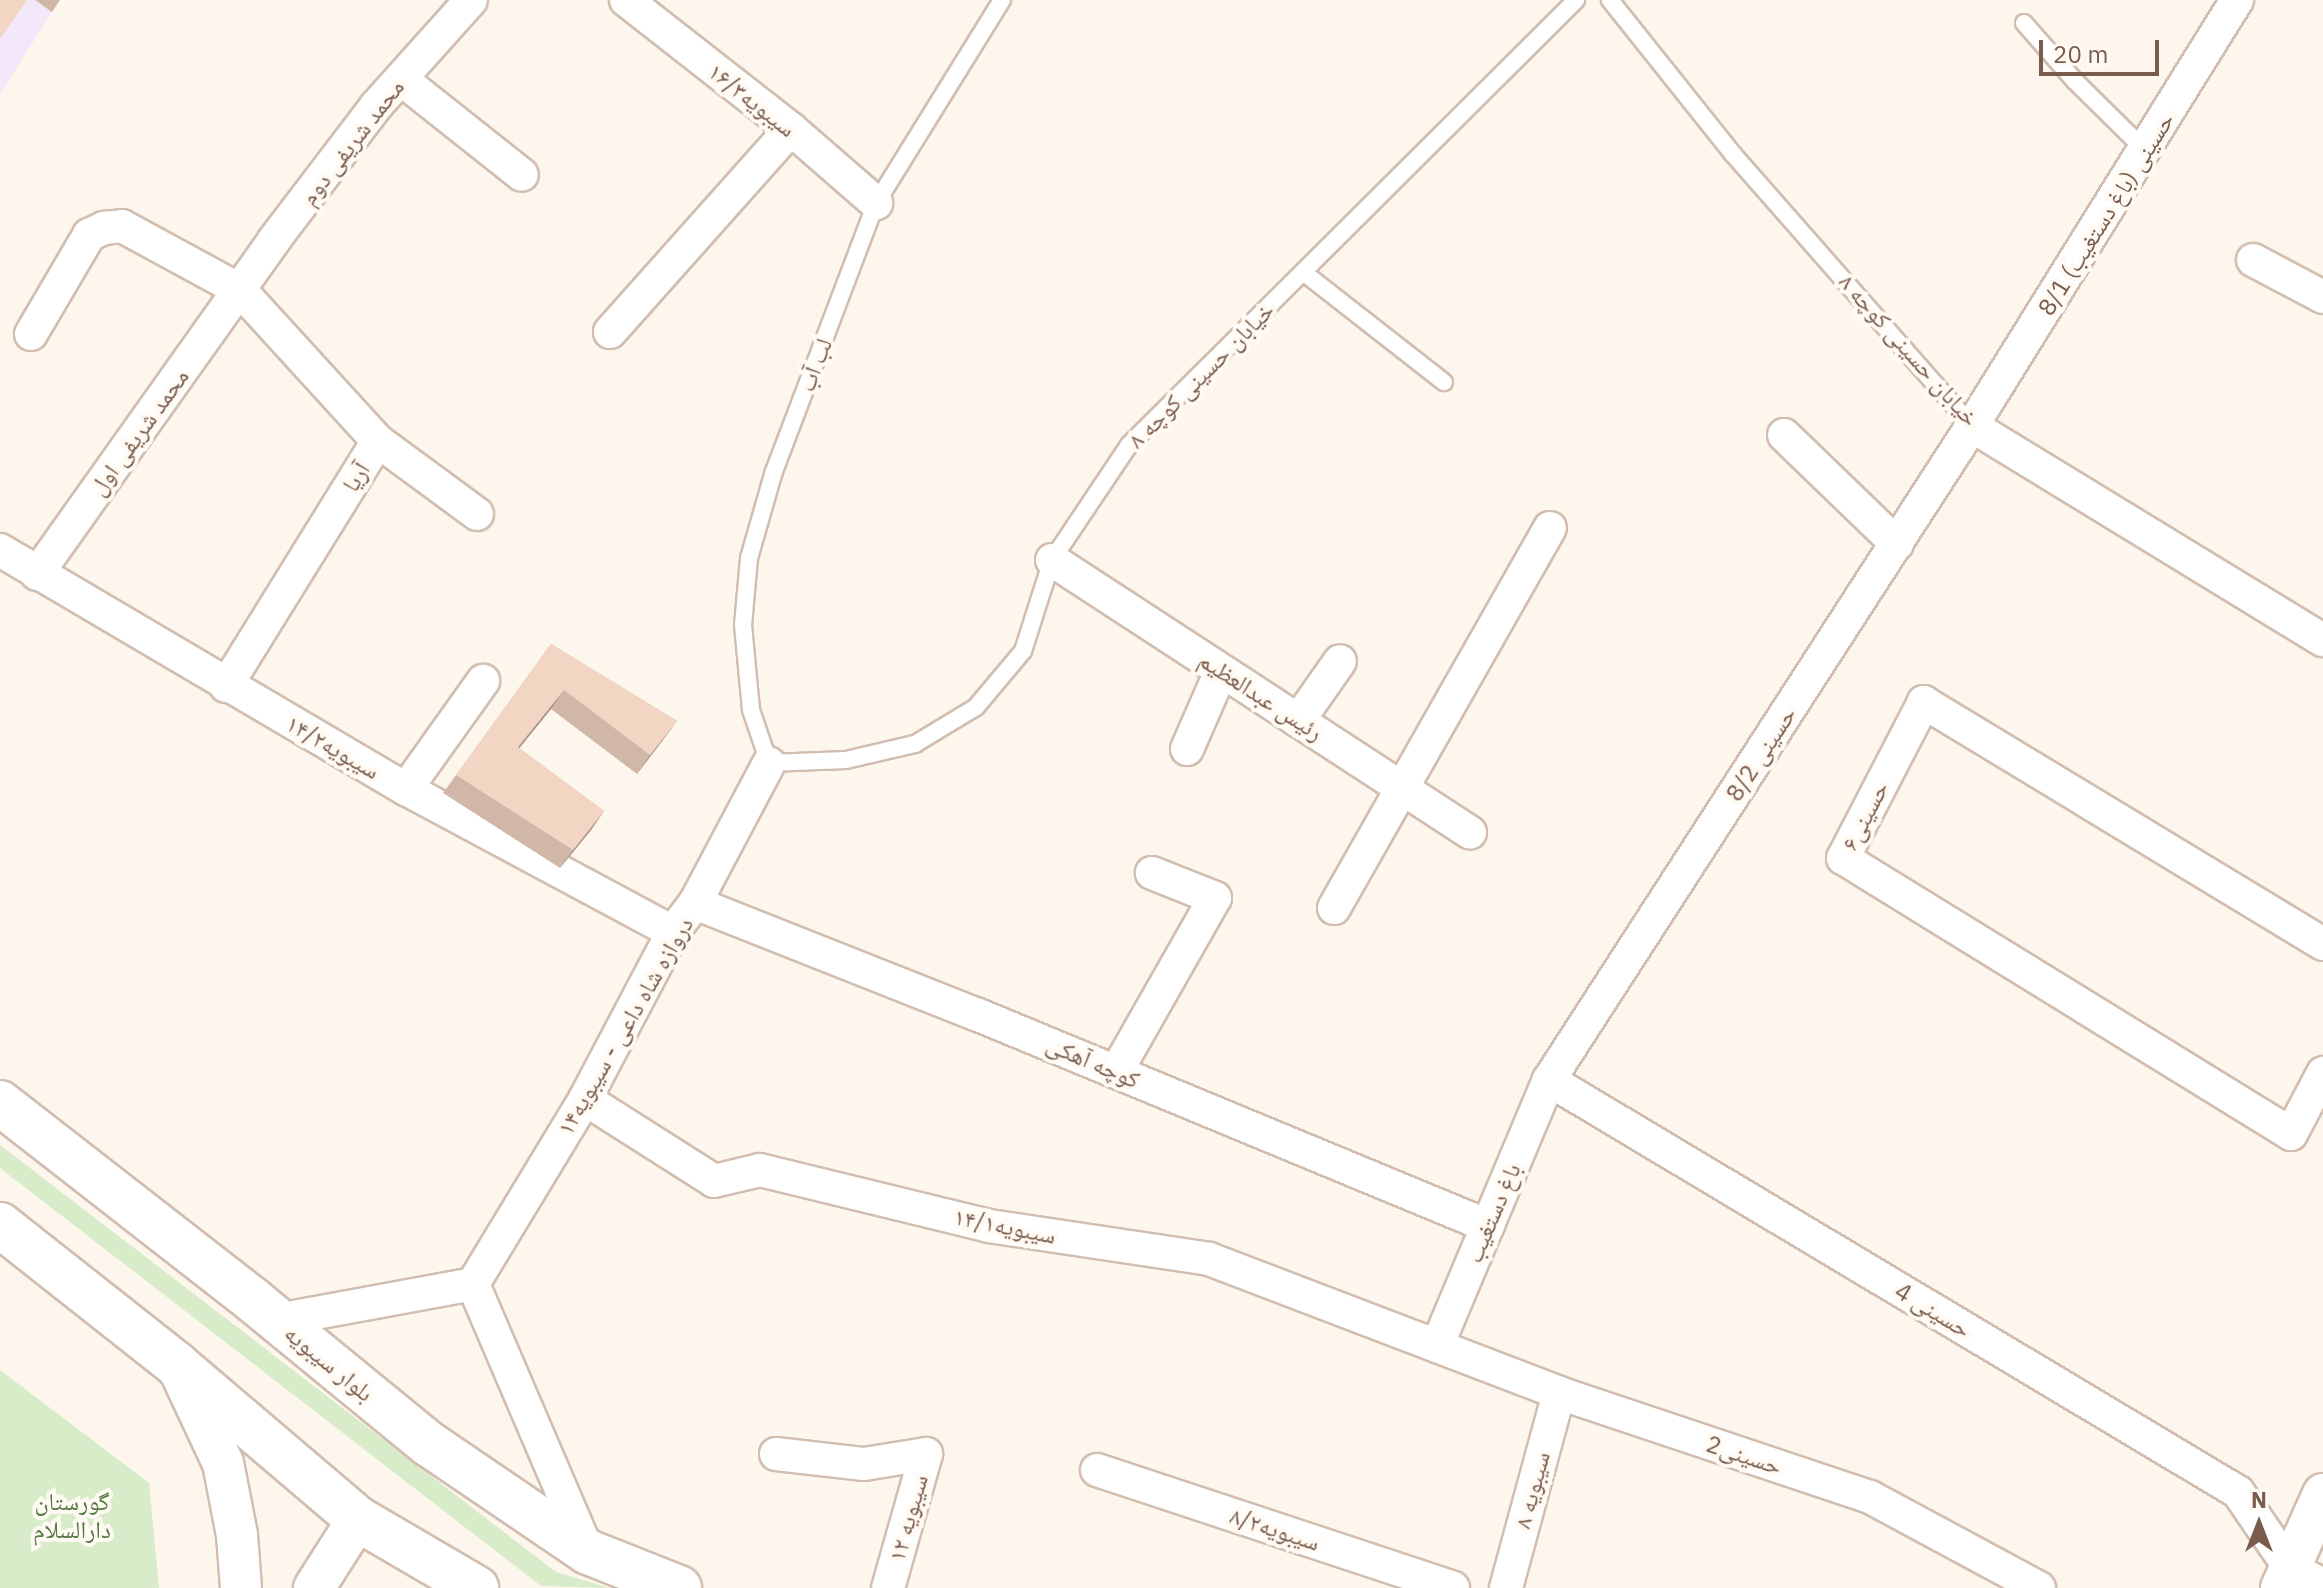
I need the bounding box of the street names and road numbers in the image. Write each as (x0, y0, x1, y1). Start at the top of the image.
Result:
street label: سیبویه۱۶/۳ (702, 57, 802, 143)
street label: محمد شریفی دوم (294, 73, 410, 211)
street label: 8/1 حسینی (باغ دستغیب) (2032, 107, 2180, 321)
street label: خیابان حسینی کوچه ۸ (1833, 268, 1985, 432)
street label: خیابان حسینی کوچه ۸ (1122, 296, 1280, 454)
street label: لب آب (792, 334, 838, 396)
street label: محمد شریفی اول (83, 363, 195, 501)
street label: آریا (336, 457, 376, 497)
street label: رئیس عبدالعظیم (1194, 645, 1328, 747)
street label: 8/2 حسینی (1720, 701, 1802, 807)
street label: سیبویه۱۴/۲ (281, 709, 385, 785)
street label: حسینی۶ (1835, 776, 1895, 856)
street label: دروازه شاه داعی - سیبویه۱۴ (551, 912, 699, 1140)
street label: کوچه آهکی (1042, 1030, 1144, 1094)
street label: باغ دستغیب (1459, 1159, 1527, 1267)
street label: سیبویه۱۴/۱ (952, 1202, 1058, 1250)
street label: حسینی 4 (1890, 1276, 1976, 1344)
street label: بلوار سیبویه (279, 1318, 379, 1408)
street label: حسینی2 (1703, 1429, 1785, 1481)
street label: سیبویه ۸ (1508, 1449, 1556, 1531)
street label: سیبویه ۱۲ (882, 1471, 934, 1565)
street label: سیبویه۸/۲ (1227, 1501, 1323, 1557)

